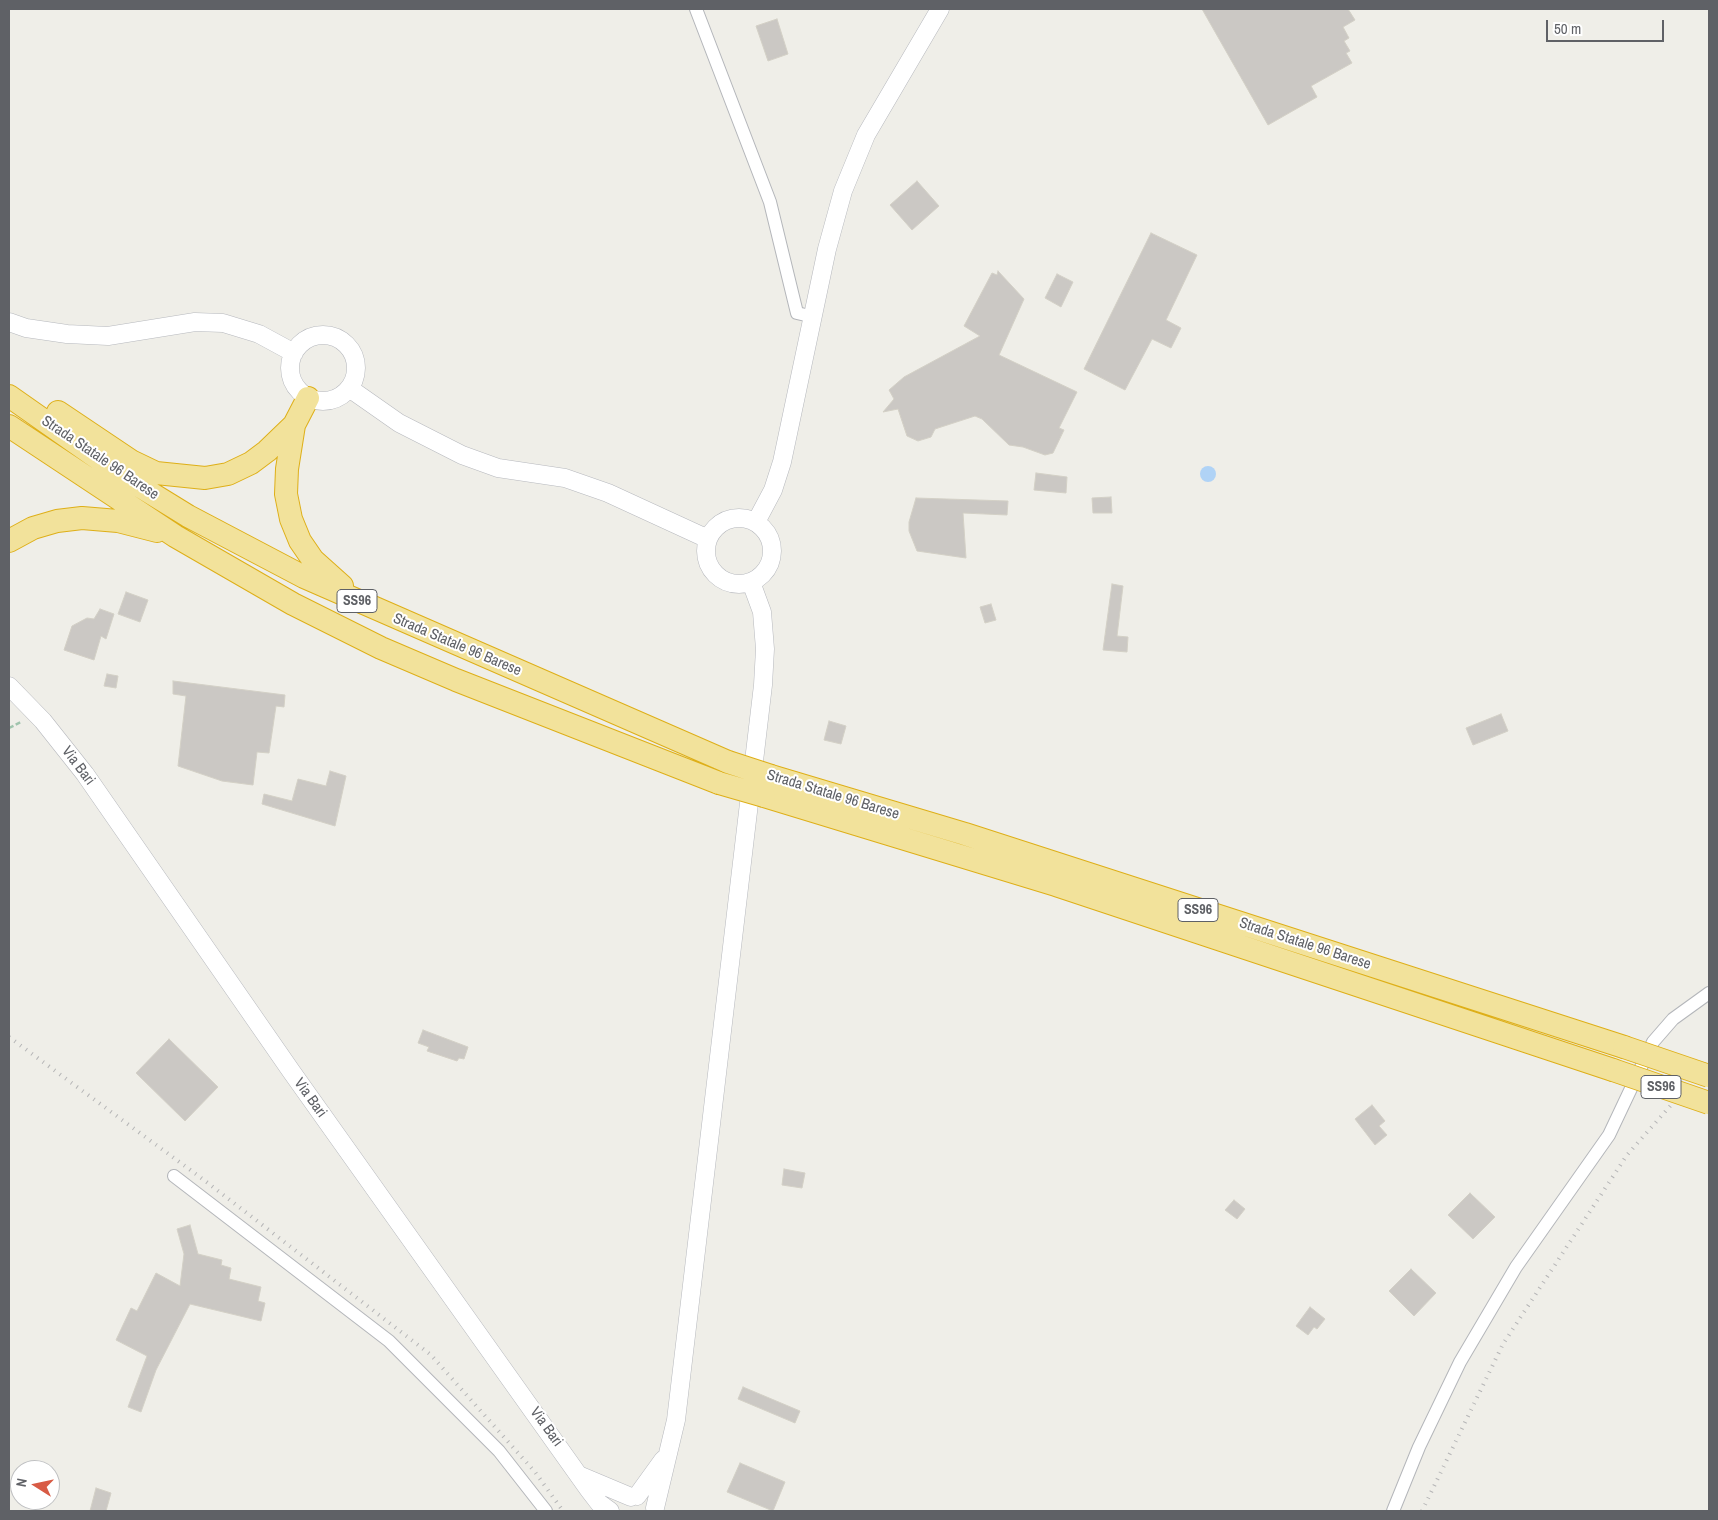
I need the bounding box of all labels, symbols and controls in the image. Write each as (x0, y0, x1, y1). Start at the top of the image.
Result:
scale bar (1548, 10, 1666, 42)
text: 50 m (1554, 18, 1581, 39)
street label: Strada Statale 96 Barese (38, 412, 162, 504)
road number: SS96 (337, 590, 377, 612)
street label: Strada Statale 96 Barese (390, 610, 524, 680)
street label: Via Bari (58, 743, 98, 789)
street label: Strada Statale 96 Barese (765, 766, 901, 824)
road number: SS96 (1178, 898, 1218, 922)
street label: Strada Statale 96 Barese (1237, 914, 1373, 974)
street label: Via Bari (290, 1075, 330, 1121)
road number: SS96 (1641, 1076, 1681, 1098)
street label: Via Bari (526, 1404, 566, 1450)
north arrow (10, 1460, 60, 1510)
text: N (12, 1477, 31, 1488)

